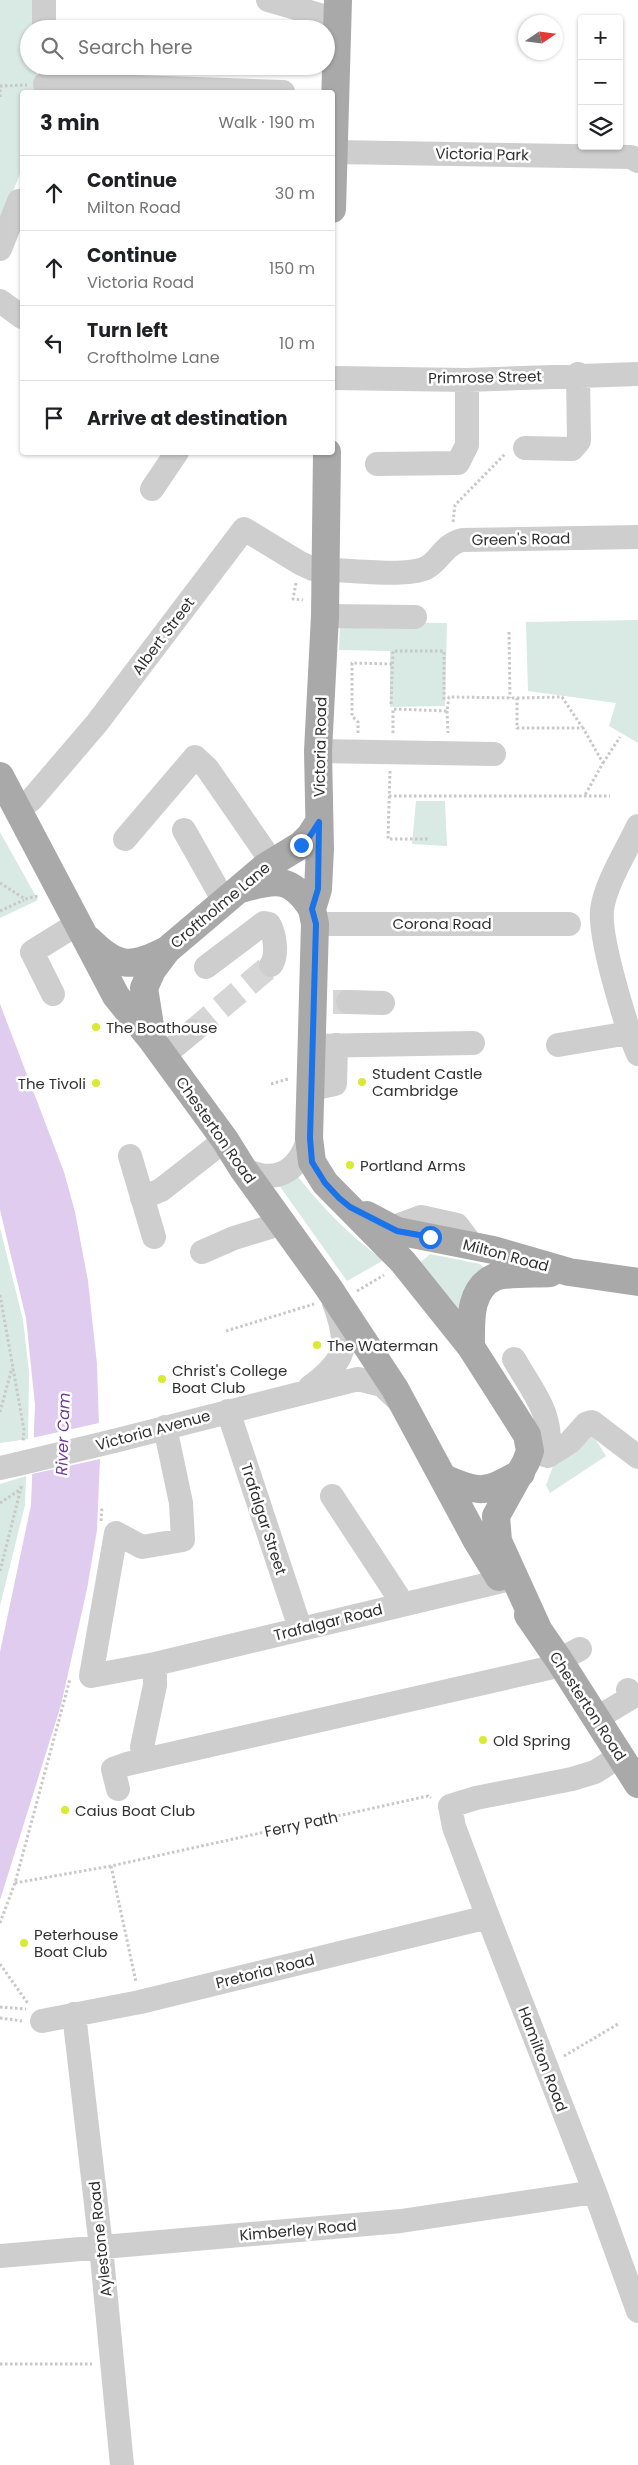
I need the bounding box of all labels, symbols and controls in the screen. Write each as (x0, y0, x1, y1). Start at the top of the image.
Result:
north arrow (518, 15, 563, 60)
map controls (578, 15, 623, 150)
button: + (578, 15, 623, 60)
search box (20, 20, 335, 75)
icon: search (38, 34, 66, 62)
text: Search here (78, 34, 192, 61)
button: − (578, 60, 623, 105)
button: layers (578, 105, 623, 150)
text: 3 min (40, 108, 100, 137)
text: Walk · 190 m (218, 111, 315, 134)
street label: Victoria Park (435, 143, 529, 165)
text: Continue (87, 167, 177, 194)
icon: ahead (40, 179, 68, 207)
text: 30 m (275, 182, 315, 205)
text: Milton Road (87, 196, 181, 219)
text: Continue (87, 242, 177, 269)
icon: ahead (40, 254, 68, 282)
text: 150 m (269, 257, 315, 280)
text: Victoria Road (87, 271, 194, 294)
text: Turn left (87, 317, 168, 344)
icon: left (40, 329, 68, 357)
text: 10 m (279, 332, 315, 355)
text: Croftholme Lane (87, 346, 220, 369)
street label: Primrose Street (428, 366, 542, 388)
icon: arrive (40, 404, 68, 432)
text: Arrive at destination (87, 405, 288, 432)
street label: Green's Road (471, 528, 571, 550)
street label: Albert Street (127, 593, 199, 679)
street label: Victoria Road (309, 697, 331, 797)
route end (290, 834, 313, 857)
street label: Croftholme Lane (166, 857, 274, 953)
street label: Corona Road (392, 913, 492, 934)
place label: The Boathouse (106, 1017, 217, 1038)
marker: The Boathouse (90, 1021, 102, 1033)
place label: Student Castle Cambridge (372, 1063, 482, 1101)
street label: Chesterton Road (171, 1072, 261, 1188)
place label: The Tivoli (18, 1073, 86, 1094)
marker: Student Castle Cambridge (356, 1076, 368, 1088)
marker: The Tivoli (90, 1077, 102, 1089)
place label: Portland Arms (360, 1155, 466, 1176)
marker: Portland Arms (344, 1159, 356, 1171)
route start (419, 1226, 442, 1249)
street label: Milton Road (461, 1233, 551, 1277)
place label: The Waterman (327, 1335, 438, 1356)
marker: The Waterman (311, 1339, 323, 1351)
place label: Christ's College Boat Club (172, 1360, 287, 1398)
marker: Christ's College Boat Club (156, 1373, 168, 1385)
water label: River Cam (50, 1392, 76, 1476)
street label: Victoria Avenue (93, 1405, 213, 1455)
street label: Trafalgar Street (236, 1460, 292, 1578)
street label: Trafalgar Road (271, 1598, 385, 1646)
street label: Chesterton Road (545, 1647, 631, 1765)
place label: Old Spring (493, 1730, 571, 1751)
marker: Old Spring (477, 1734, 489, 1746)
place label: Caius Boat Club (75, 1800, 195, 1821)
marker: Caius Boat Club (59, 1804, 71, 1816)
street label: Ferry Path (262, 1806, 340, 1842)
place label: Peterhouse Boat Club (34, 1924, 118, 1962)
marker: Peterhouse Boat Club (18, 1937, 30, 1949)
street label: Pretoria Road (213, 1949, 317, 1993)
street label: Hamilton Road (513, 2003, 573, 2115)
street label: Aylestone Road (83, 2180, 117, 2298)
street label: Kimberley Road (239, 2214, 357, 2246)

